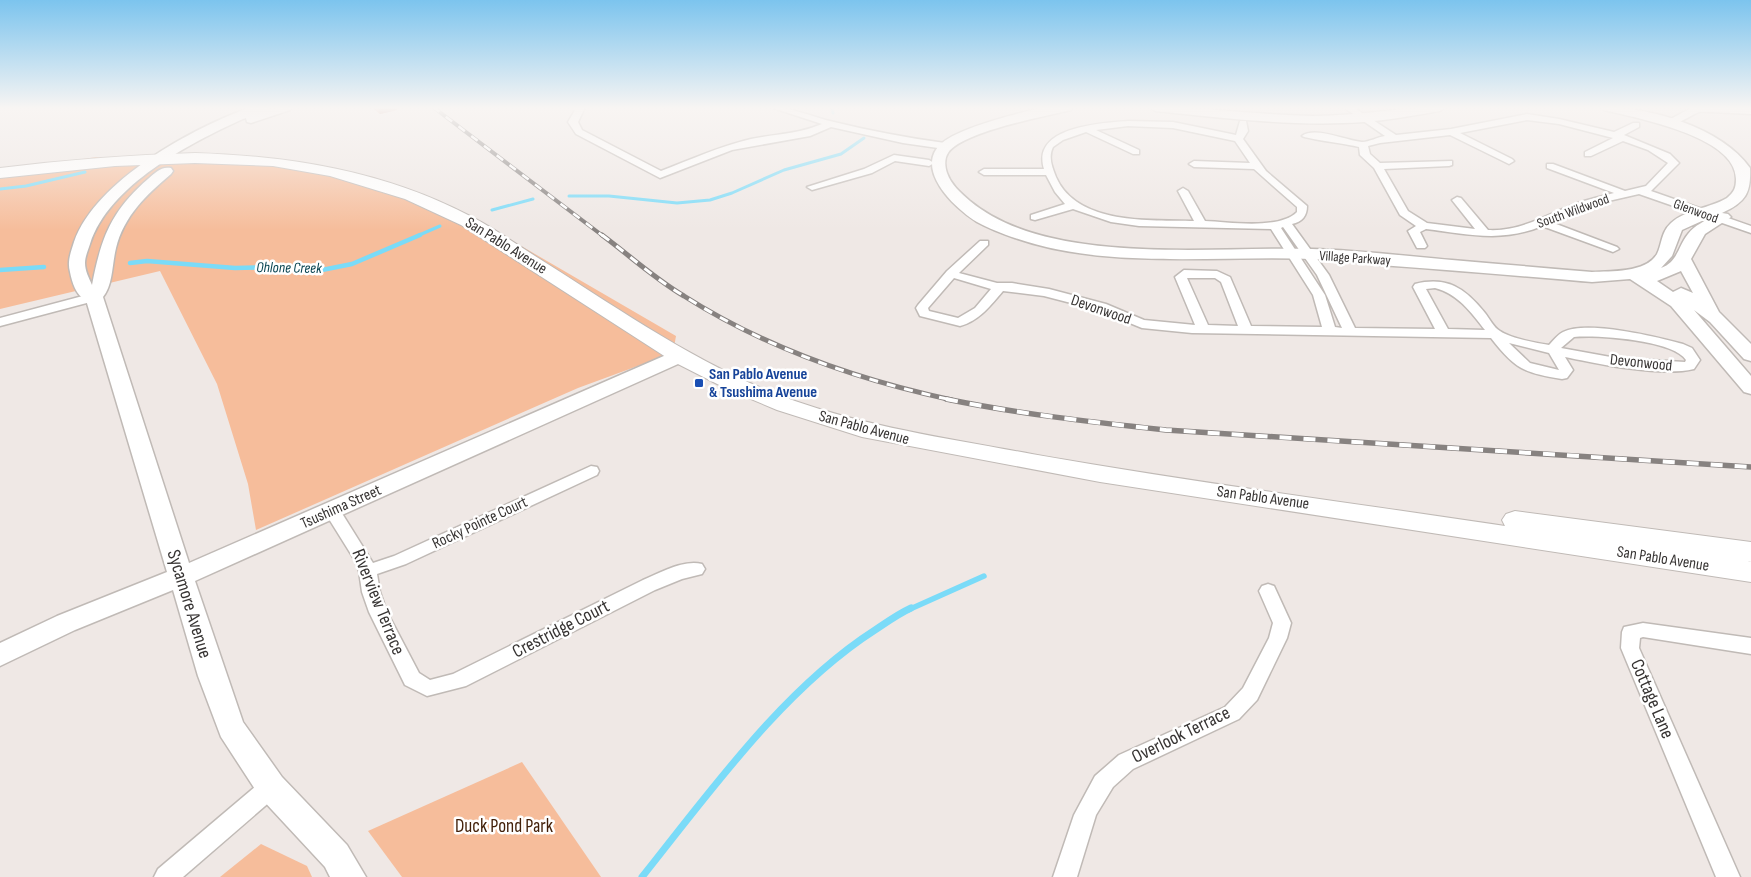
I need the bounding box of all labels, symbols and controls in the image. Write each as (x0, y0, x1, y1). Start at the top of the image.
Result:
street label: South Wildwood (1535, 190, 1612, 232)
street label: Glenwood (1671, 195, 1721, 227)
street label: San Pablo Avenue (462, 213, 550, 279)
street label: Village Parkway (1319, 247, 1392, 269)
water label: Ohlone Creek (256, 258, 322, 278)
street label: Devonwood (1068, 291, 1134, 329)
street label: Devonwood (1609, 350, 1673, 376)
place label: San Pablo Avenue & Tsushima Avenue (709, 365, 817, 402)
marker: San Pablo Avenue & Tsushima Avenue (693, 377, 705, 389)
street label: San Pablo Avenue (817, 407, 911, 449)
street label: Tsushima Street (298, 481, 384, 533)
street label: San Pablo Avenue (1216, 482, 1310, 514)
street label: Rocky Pointe Court (429, 493, 531, 553)
street label: San Pablo Avenue (1616, 542, 1710, 576)
street label: Riverview Terrace (346, 546, 410, 658)
street label: Sycamore Avenue (162, 547, 216, 661)
street label: Crestridge Court (509, 595, 614, 663)
street label: Cottage Lane (1625, 656, 1679, 742)
street label: Overlook Terrace (1128, 701, 1234, 769)
park label: Duck Pond Park (455, 815, 554, 838)

